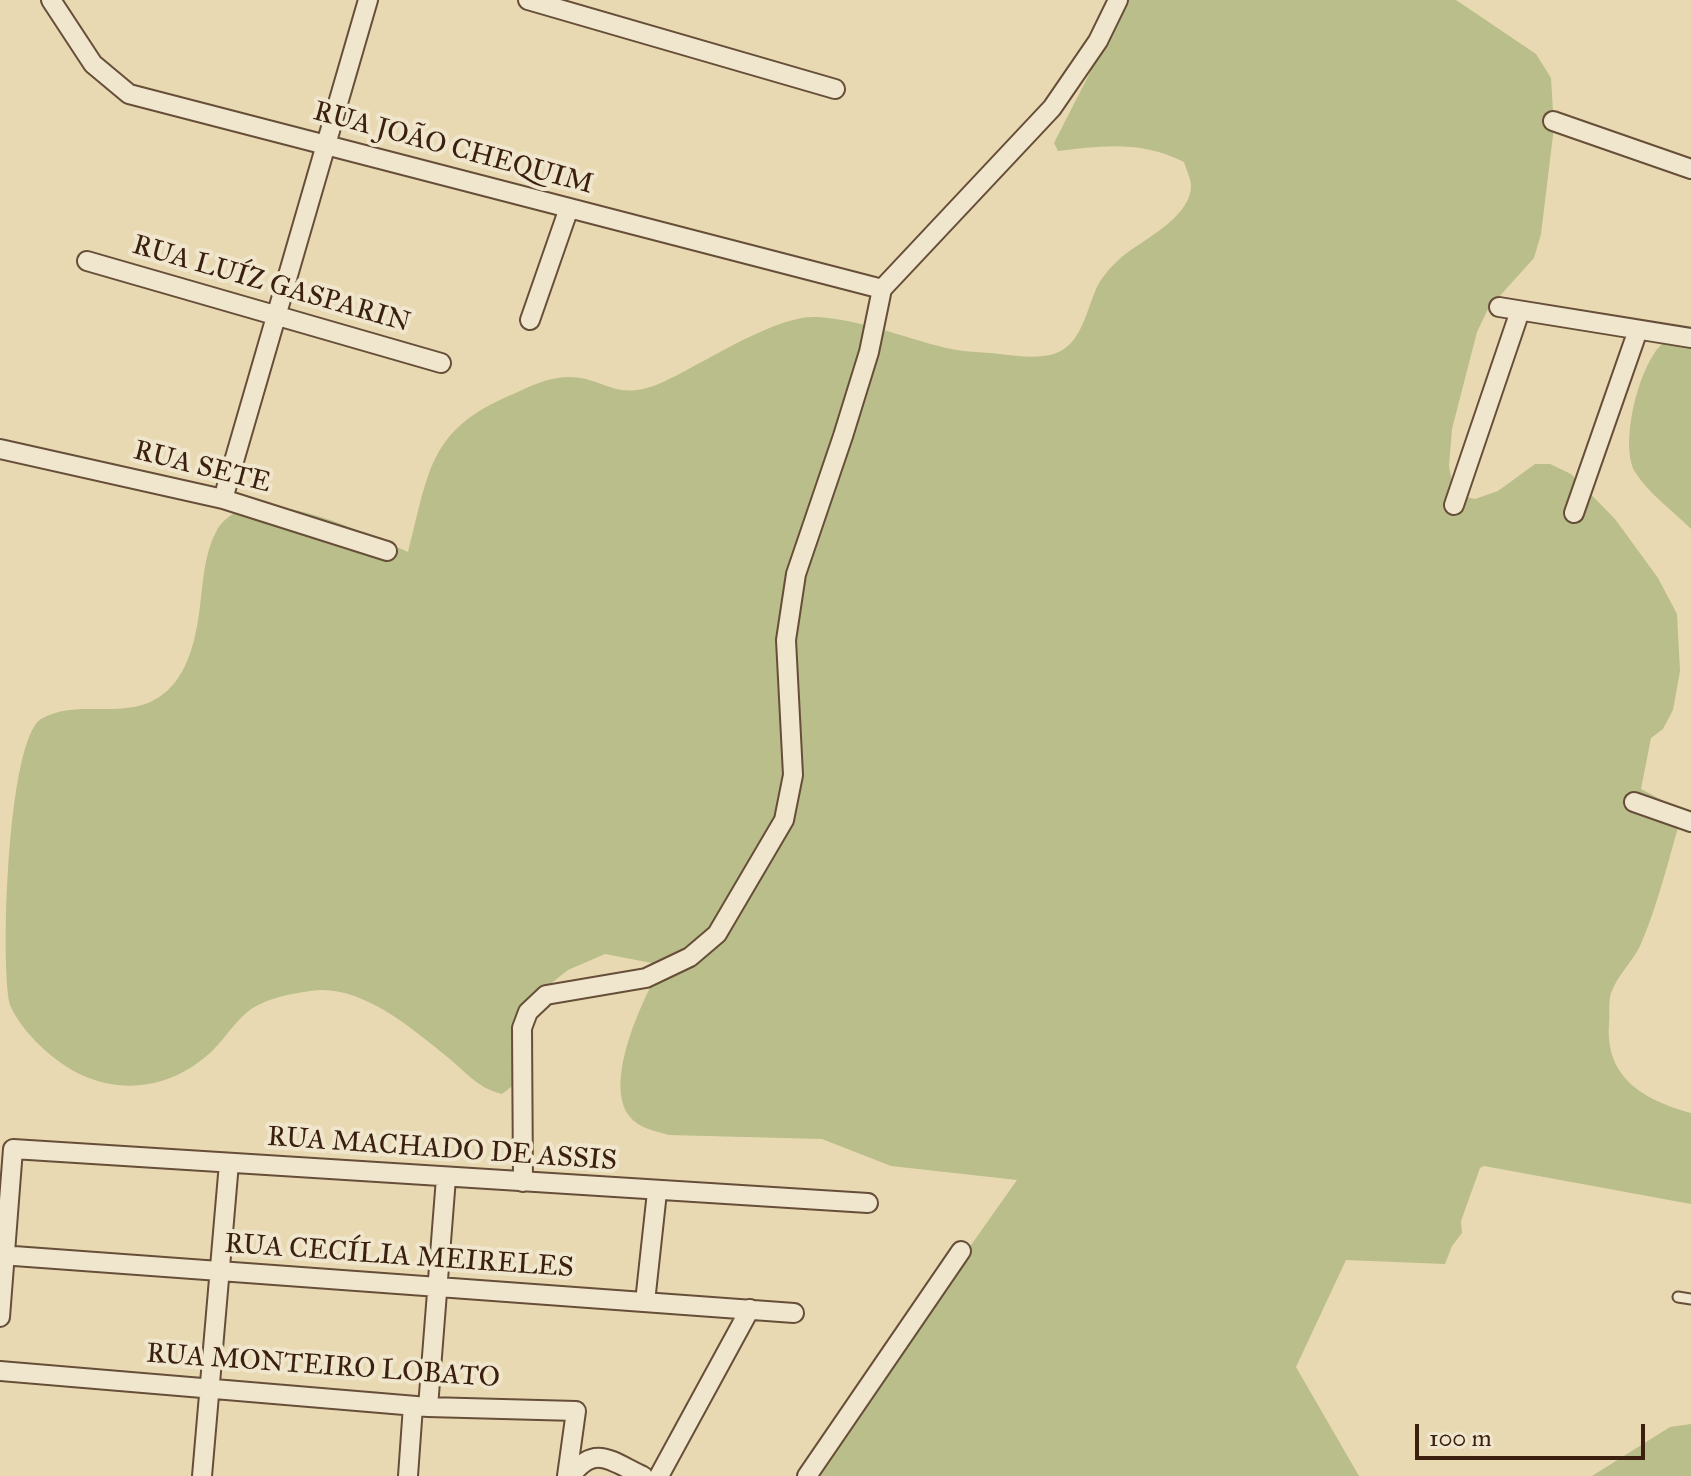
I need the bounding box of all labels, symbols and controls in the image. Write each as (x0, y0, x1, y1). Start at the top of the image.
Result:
street label: RUA JOÃO CHEQUIM (310, 95, 596, 203)
street label: RUA LUÍZ GASPARIN (128, 229, 414, 341)
street label: RUA SETE (130, 435, 274, 501)
street label: RUA MACHADO DE ASSIS (266, 1121, 618, 1179)
street label: RUA CECÍLIA MEIRELES (223, 1228, 575, 1286)
street label: RUA MONTEIRO LOBATO (145, 1338, 501, 1396)
scale bar (1419, 1408, 1649, 1458)
text: 100 m (1429, 1423, 1492, 1453)

